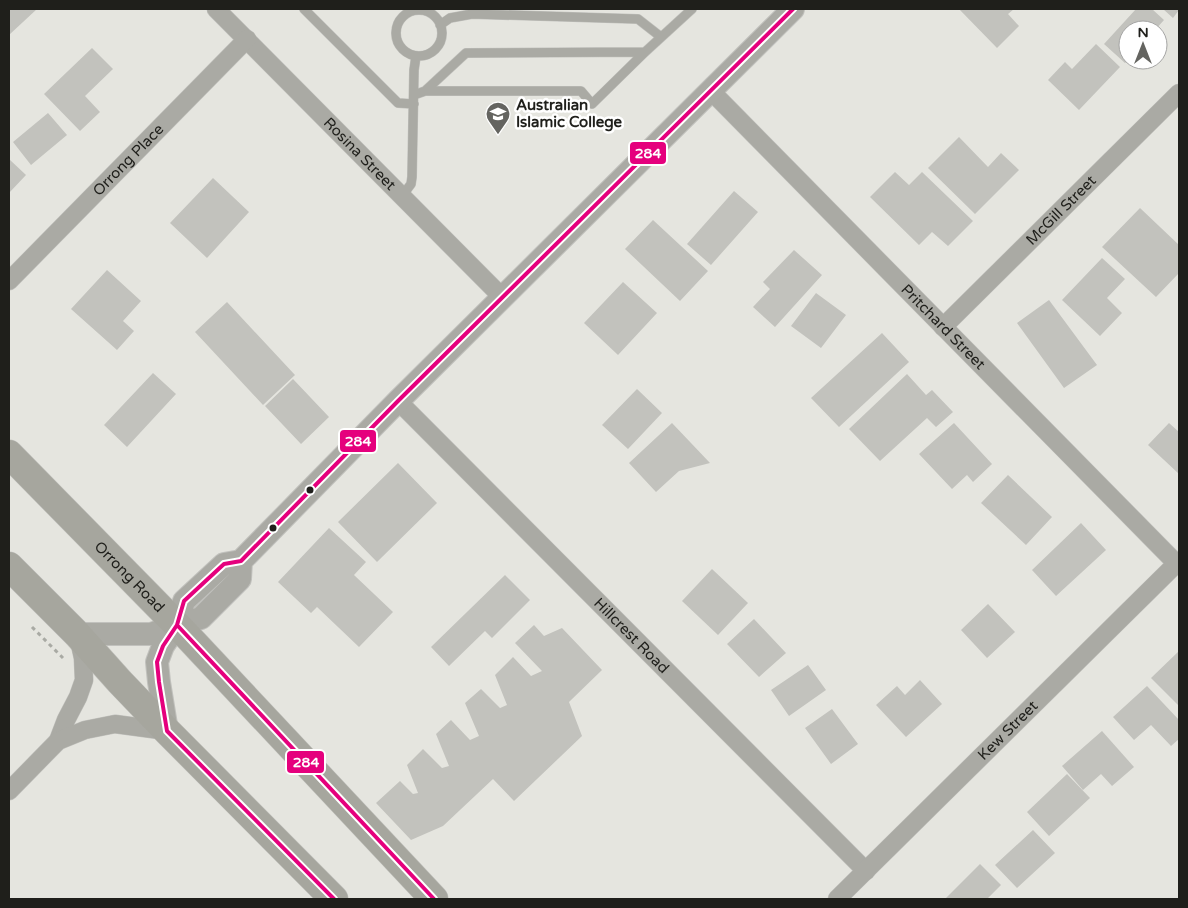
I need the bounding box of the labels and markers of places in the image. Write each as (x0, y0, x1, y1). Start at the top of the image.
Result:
place label: Australian Islamic College (516, 96, 623, 132)
school or university icon: Australian Islamic College (485, 101, 511, 135)
unlabelled marker (305, 485, 315, 495)
unlabelled marker (268, 523, 278, 533)

